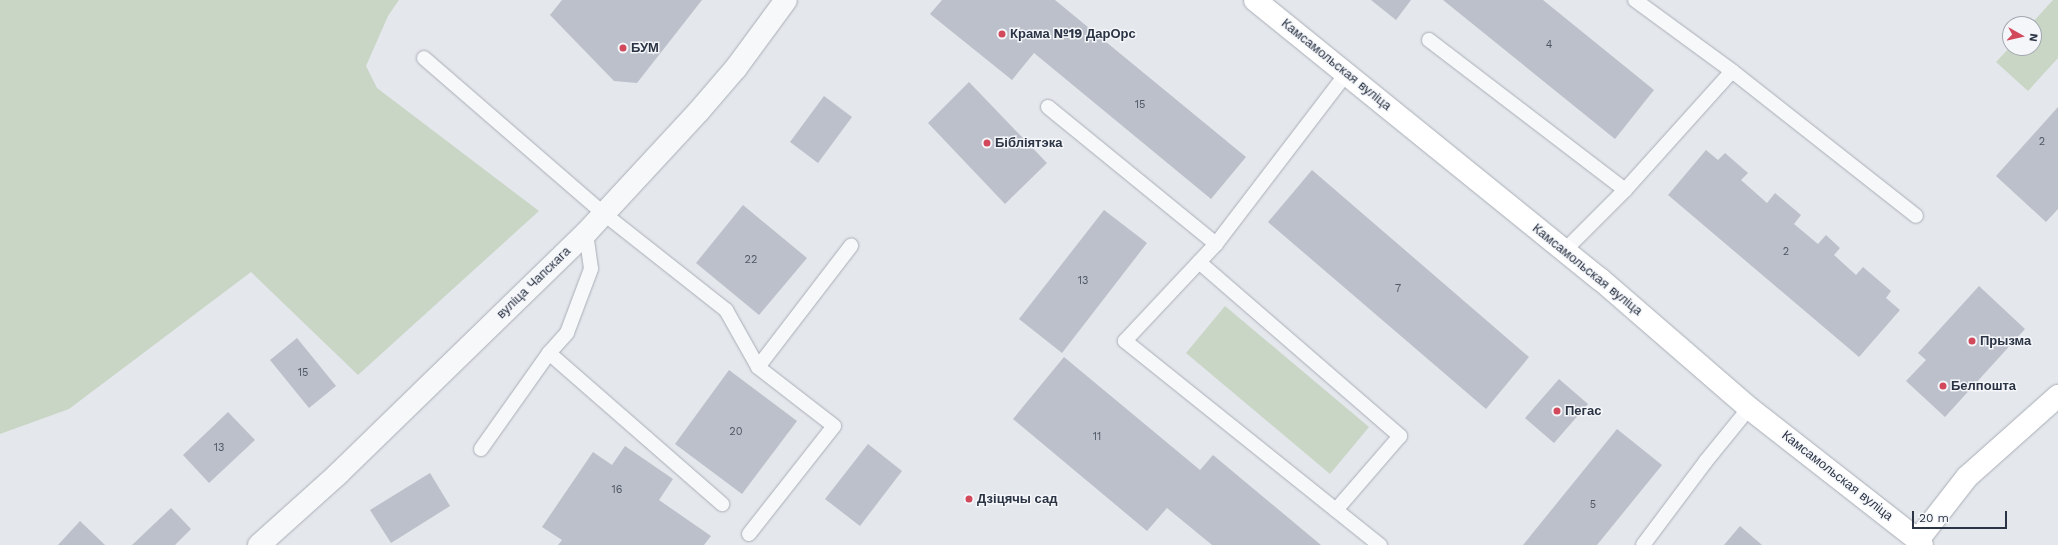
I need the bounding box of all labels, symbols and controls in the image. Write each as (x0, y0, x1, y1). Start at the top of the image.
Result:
street label: Камсамольская вуліца (1278, 16, 1394, 114)
north arrow (2002, 16, 2042, 56)
place label: Крама №19 ДарОрс (1010, 26, 1136, 42)
marker: Крама №19 ДарОрс (997, 29, 1007, 39)
text: N (2026, 33, 2040, 43)
house number: 4 (1546, 38, 1552, 52)
place label: БУМ (631, 40, 659, 56)
marker: БУМ (618, 43, 628, 53)
house number: 15 (1135, 98, 1145, 112)
place label: Бібліятэка (995, 135, 1062, 151)
house number: 2 (2039, 135, 2045, 149)
marker: Бібліятэка (982, 138, 992, 148)
street label: Камсамольская вуліца (1529, 221, 1645, 319)
street label: вуліца Чапскага (494, 244, 574, 322)
house number: 2 (1783, 245, 1789, 259)
house number: 22 (745, 253, 757, 267)
house number: 13 (1078, 274, 1088, 288)
house number: 7 (1395, 282, 1401, 296)
place label: Прызма (1980, 333, 2031, 349)
marker: Прызма (1967, 336, 1977, 346)
house number: 15 (298, 366, 308, 380)
place label: Белпошта (1951, 378, 2016, 394)
marker: Белпошта (1938, 381, 1948, 391)
place label: Пегас (1565, 403, 1601, 419)
marker: Пегас (1552, 406, 1562, 416)
house number: 20 (729, 425, 743, 439)
street label: Камсамольская вуліца (1778, 428, 1896, 524)
house number: 11 (1093, 430, 1101, 444)
house number: 13 (214, 441, 224, 455)
house number: 16 (612, 483, 622, 497)
place label: Дзіцячы сад (977, 491, 1057, 507)
marker: Дзіцячы сад (964, 494, 974, 504)
house number: 5 (1590, 498, 1596, 512)
scale bar (1914, 503, 2009, 529)
text: 20 m (1919, 511, 1949, 525)

